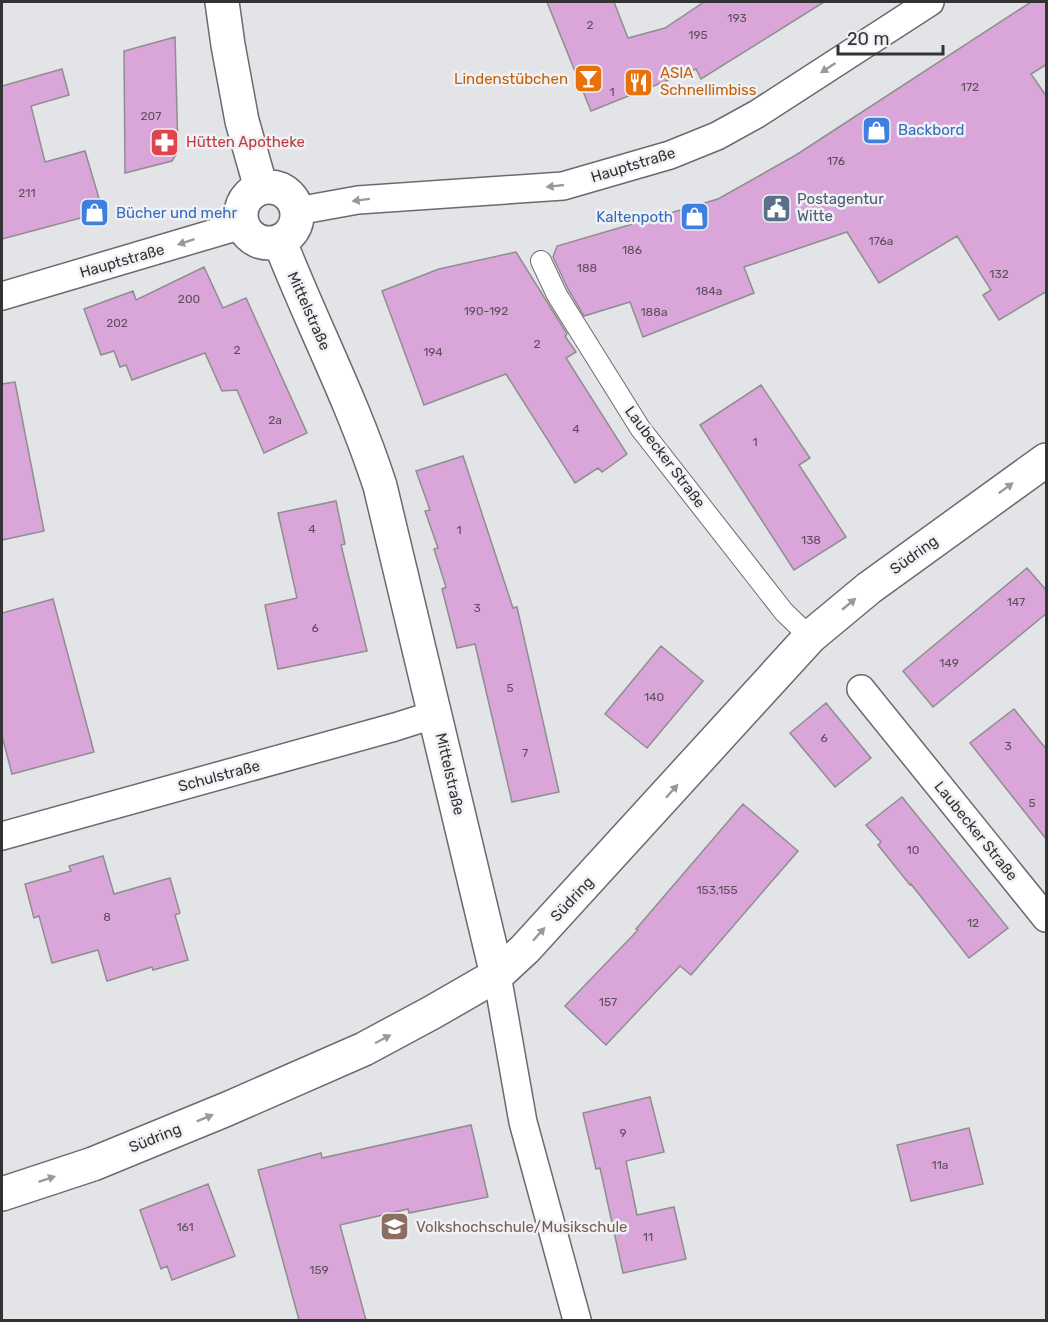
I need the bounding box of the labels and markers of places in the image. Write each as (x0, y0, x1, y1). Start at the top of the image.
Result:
bar icon: Lindenstübchen (573, 63, 605, 95)
place label: ASIA Schnellimbiss (660, 64, 757, 99)
restaurant icon: ASIA Schnellimbiss (623, 66, 655, 98)
place label: Lindenstübchen (454, 70, 568, 88)
shop icon: Backbord (861, 114, 893, 146)
place label: Backbord (898, 121, 964, 139)
pharmacy icon: Hütten Apotheke (149, 126, 181, 158)
place label: Hütten Apotheke (186, 133, 305, 151)
place label: Postagentur Witte (797, 190, 884, 225)
public building icon: Postagentur Witte (760, 192, 792, 224)
shop icon: Bücher und mehr (79, 197, 111, 229)
shop icon: Kaltenpoth (678, 201, 710, 233)
place label: Bücher und mehr (116, 204, 237, 222)
place label: Kaltenpoth (596, 208, 673, 226)
school or university icon: Volkshochschule/Musikschule (379, 1211, 411, 1243)
place label: Volkshochschule/Musikschule (416, 1218, 627, 1236)

